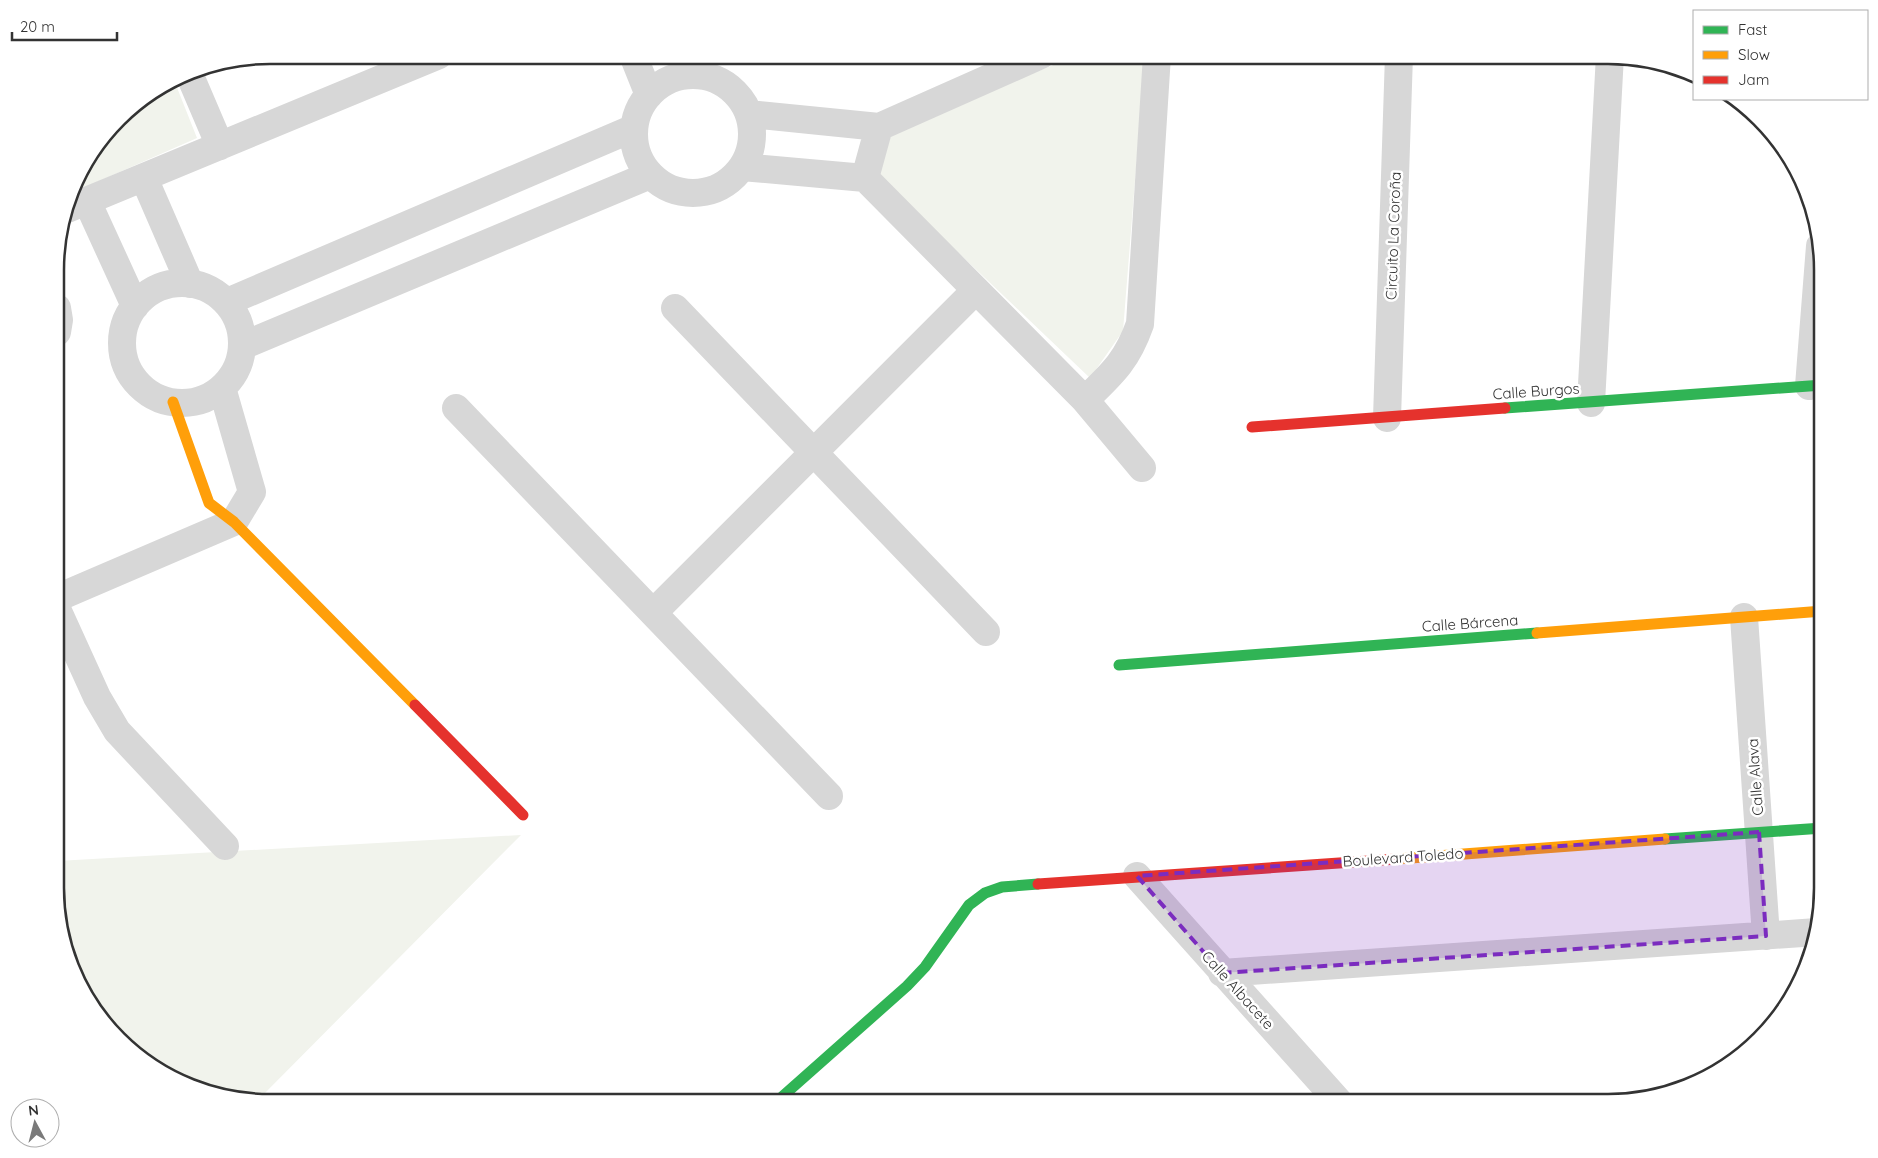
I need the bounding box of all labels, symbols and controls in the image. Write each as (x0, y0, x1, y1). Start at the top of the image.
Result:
scale bar (12, 10, 118, 42)
legend (1693, 10, 1868, 100)
text: 20 m (20, 17, 55, 36)
text: Fast (1738, 20, 1767, 39)
text: Slow (1738, 45, 1770, 64)
text: Jam (1738, 70, 1769, 89)
street label: Circuito La Coroña (1381, 171, 1405, 301)
street label: Calle Burgos (1492, 378, 1580, 404)
street label: Calle Bárcena (1421, 610, 1519, 636)
street label: Calle Alava (1743, 738, 1767, 816)
street label: Boulevard Toledo (1342, 843, 1464, 871)
street label: Calle Albacete (1198, 947, 1278, 1033)
north arrow (10, 1098, 60, 1148)
text: N (27, 1101, 40, 1120)

